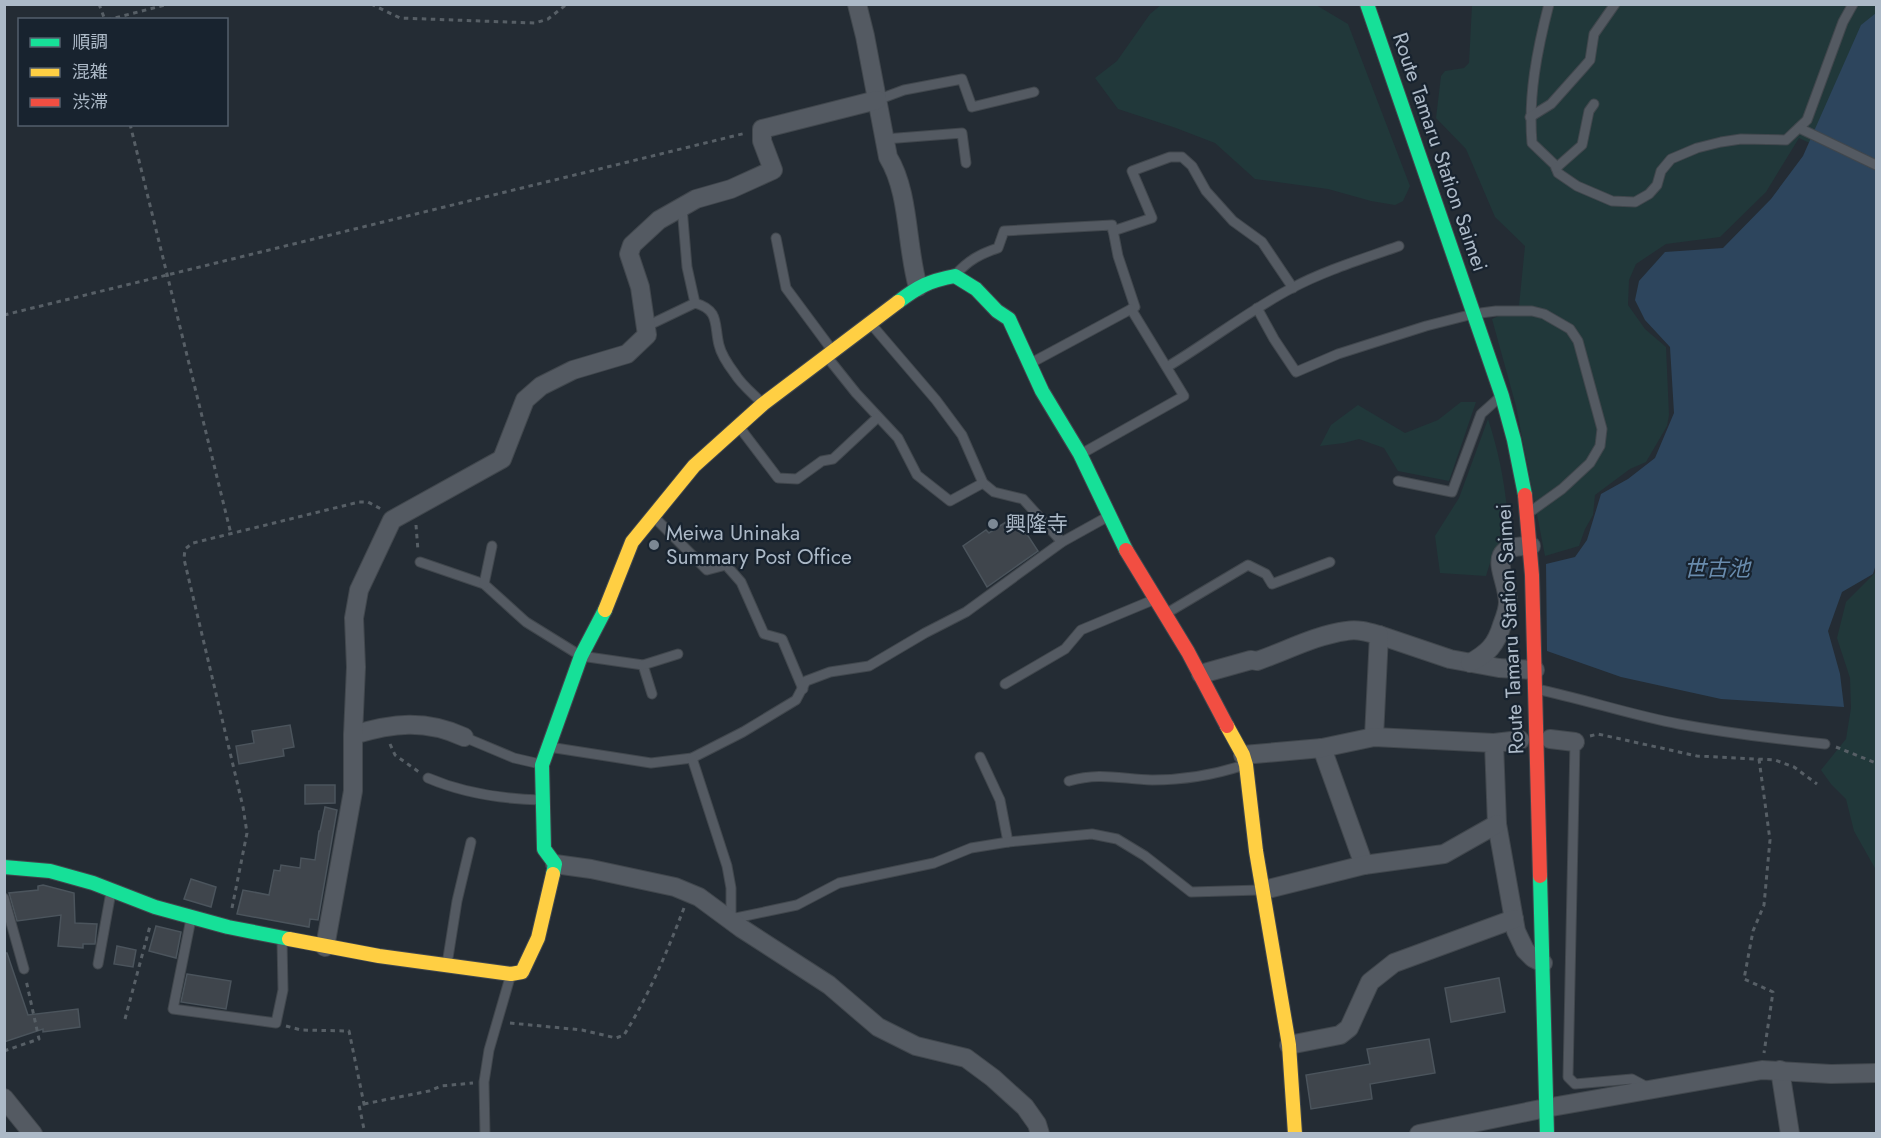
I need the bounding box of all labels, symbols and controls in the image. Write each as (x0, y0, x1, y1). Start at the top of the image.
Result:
legend (18, 18, 228, 126)
text: 順調 (72, 29, 108, 55)
street label: Route Tamaru Station Saimei (1385, 29, 1495, 275)
text: 混雑 (72, 59, 108, 85)
text: 渋滞 (72, 89, 108, 115)
street label: Route Tamaru Station Saimei (1488, 503, 1532, 755)
place label: 興隆寺 (1005, 509, 1068, 539)
marker: 興隆寺 (986, 517, 1000, 531)
place label: Meiwa Uninaka Summary Post Office (666, 518, 852, 572)
marker: Meiwa Uninaka Summary Post Office (647, 538, 661, 552)
water label: 世古池 (1684, 552, 1752, 584)

